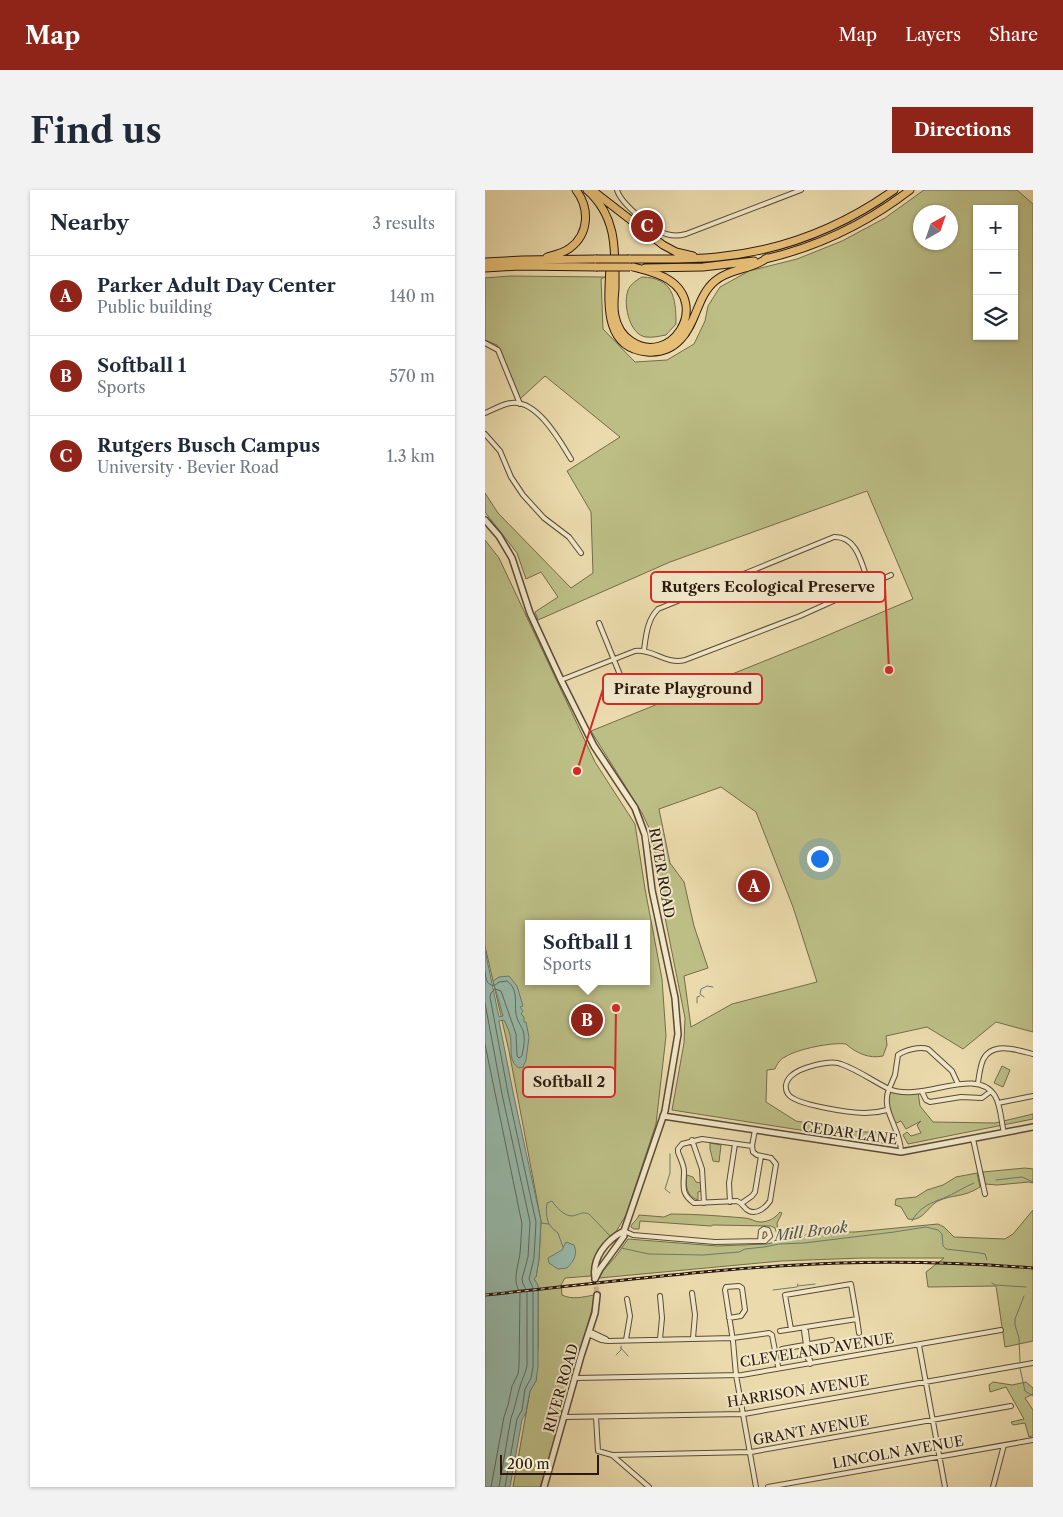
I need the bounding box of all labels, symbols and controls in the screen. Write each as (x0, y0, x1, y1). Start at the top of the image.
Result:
text: Map (25, 21, 80, 50)
text: Map (839, 24, 877, 46)
text: Layers (905, 24, 961, 46)
text: Share (989, 24, 1038, 46)
button: Directions (892, 107, 1033, 153)
text: Find us (30, 109, 162, 152)
north arrow (913, 205, 958, 250)
map controls (973, 205, 1018, 340)
button: + (973, 205, 1018, 250)
pin: C (631, 207, 663, 245)
text: Nearby (50, 210, 129, 235)
text: 3 results (372, 213, 435, 233)
button: − (973, 250, 1018, 295)
text: Parker Adult Day Center (97, 274, 336, 297)
text: A (60, 286, 72, 306)
text: 140 m (390, 286, 435, 306)
button: layers (973, 295, 1018, 340)
text: Public building (97, 297, 212, 317)
text: Softball 1 (97, 354, 186, 377)
text: B (60, 366, 72, 386)
text: 570 m (389, 366, 435, 386)
text: Sports (97, 377, 146, 397)
text: Rutgers Busch Campus (97, 434, 320, 457)
text: C (60, 446, 72, 466)
text: 1.3 km (387, 446, 435, 466)
text: University · Bevier Road (97, 457, 279, 477)
callout: Rutgers Ecological Preserve (651, 572, 885, 602)
text: Rutgers Ecological Preserve (661, 577, 875, 596)
callout: Pirate Playground (603, 674, 762, 704)
text: Pirate Playground (614, 679, 752, 698)
street label: RIVER ROAD (645, 826, 679, 920)
your location (807, 846, 833, 872)
pin: A (738, 867, 770, 905)
popup (525, 920, 650, 985)
text: Softball 1 (543, 931, 632, 954)
text: Sports (543, 954, 591, 974)
pin: B (571, 1001, 603, 1039)
callout: Softball 2 (523, 1067, 615, 1097)
text: Softball 2 (533, 1072, 605, 1091)
street label: CEDAR LANE (801, 1117, 899, 1149)
water label: Mill Brook (771, 1217, 849, 1245)
street label: CLEVELAND AVENUE (739, 1329, 895, 1371)
street label: RIVER ROAD (540, 1341, 582, 1435)
street label: HARRISON AVENUE (726, 1371, 870, 1411)
street label: GRANT AVENUE (751, 1411, 871, 1449)
street label: LINCOLN AVENUE (831, 1432, 965, 1472)
scale bar (500, 1452, 599, 1475)
text: 200 m (507, 1455, 550, 1473)

